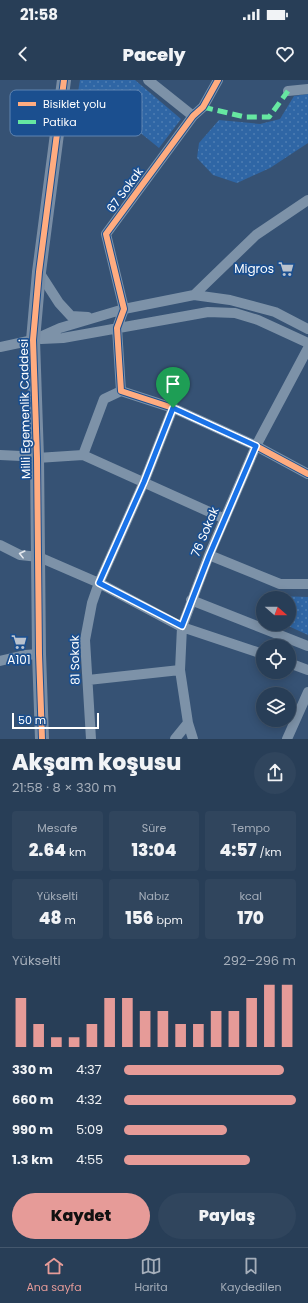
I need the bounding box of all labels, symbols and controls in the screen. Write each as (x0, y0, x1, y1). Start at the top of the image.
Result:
text: 21:58 (20, 4, 58, 25)
text: Pacely (122, 42, 186, 67)
icon: back (12, 43, 34, 65)
icon: heart (274, 43, 296, 65)
legend (10, 90, 142, 136)
text: Bisiklet yolu (43, 96, 106, 112)
text: Patika (43, 114, 77, 130)
street label: 67 Sokak (102, 163, 147, 216)
place label: Migros (234, 260, 274, 277)
supermarket icon: Migros (277, 260, 295, 278)
street label: Milli Egemenlik Caddesi (15, 339, 34, 479)
pin (156, 367, 190, 408)
icon: arrive (162, 373, 184, 395)
street label: 76 Sokak (186, 504, 223, 559)
one-way arrow (19, 551, 25, 559)
north arrow (256, 591, 296, 631)
map controls (256, 591, 296, 727)
supermarket icon: A101 (10, 633, 28, 651)
street label: 81 Sokak (66, 634, 83, 685)
button: locate (256, 639, 296, 679)
place label: A101 (7, 651, 31, 668)
button: layers (256, 687, 296, 727)
scale bar (12, 711, 99, 730)
text: 50 m (18, 712, 46, 728)
text: Akşam koşusu (12, 747, 181, 778)
button: share (254, 752, 296, 794)
text: 21:58 · 8 × 330 m (12, 778, 116, 797)
text: Mesafe (37, 820, 77, 836)
text: Süre (142, 820, 166, 836)
text: Tempo (231, 820, 270, 836)
text: 2.64 (29, 838, 66, 862)
text: 13:04 (131, 838, 176, 862)
text: 4:57 (220, 838, 257, 862)
text: km (66, 844, 86, 860)
text: /km (257, 844, 282, 860)
text: Yükselti (37, 888, 78, 904)
text: Nabız (139, 888, 169, 904)
text: kcal (239, 888, 262, 904)
text: 48 (39, 906, 62, 930)
text: 156 (125, 906, 154, 930)
text: 170 (237, 906, 264, 930)
text: m (62, 912, 76, 928)
text: bpm (154, 912, 183, 928)
text: Yükselti (12, 951, 61, 970)
text: 292–296 m (223, 951, 296, 970)
text: 330 m (12, 1060, 53, 1079)
text: 4:37 (76, 1060, 102, 1079)
text: 660 m (12, 1090, 54, 1109)
text: 4:32 (76, 1090, 102, 1109)
text: 990 m (12, 1120, 53, 1139)
text: 5:09 (76, 1120, 103, 1139)
text: 1.3 km (12, 1150, 53, 1169)
text: 4:55 (76, 1150, 103, 1169)
button: Kaydet (12, 1193, 150, 1239)
button: Paylaş (158, 1193, 296, 1239)
tab: Ana sayfa (26, 1255, 82, 1296)
tab: Harita (134, 1255, 168, 1296)
tab: Kaydedilen (220, 1255, 282, 1296)

